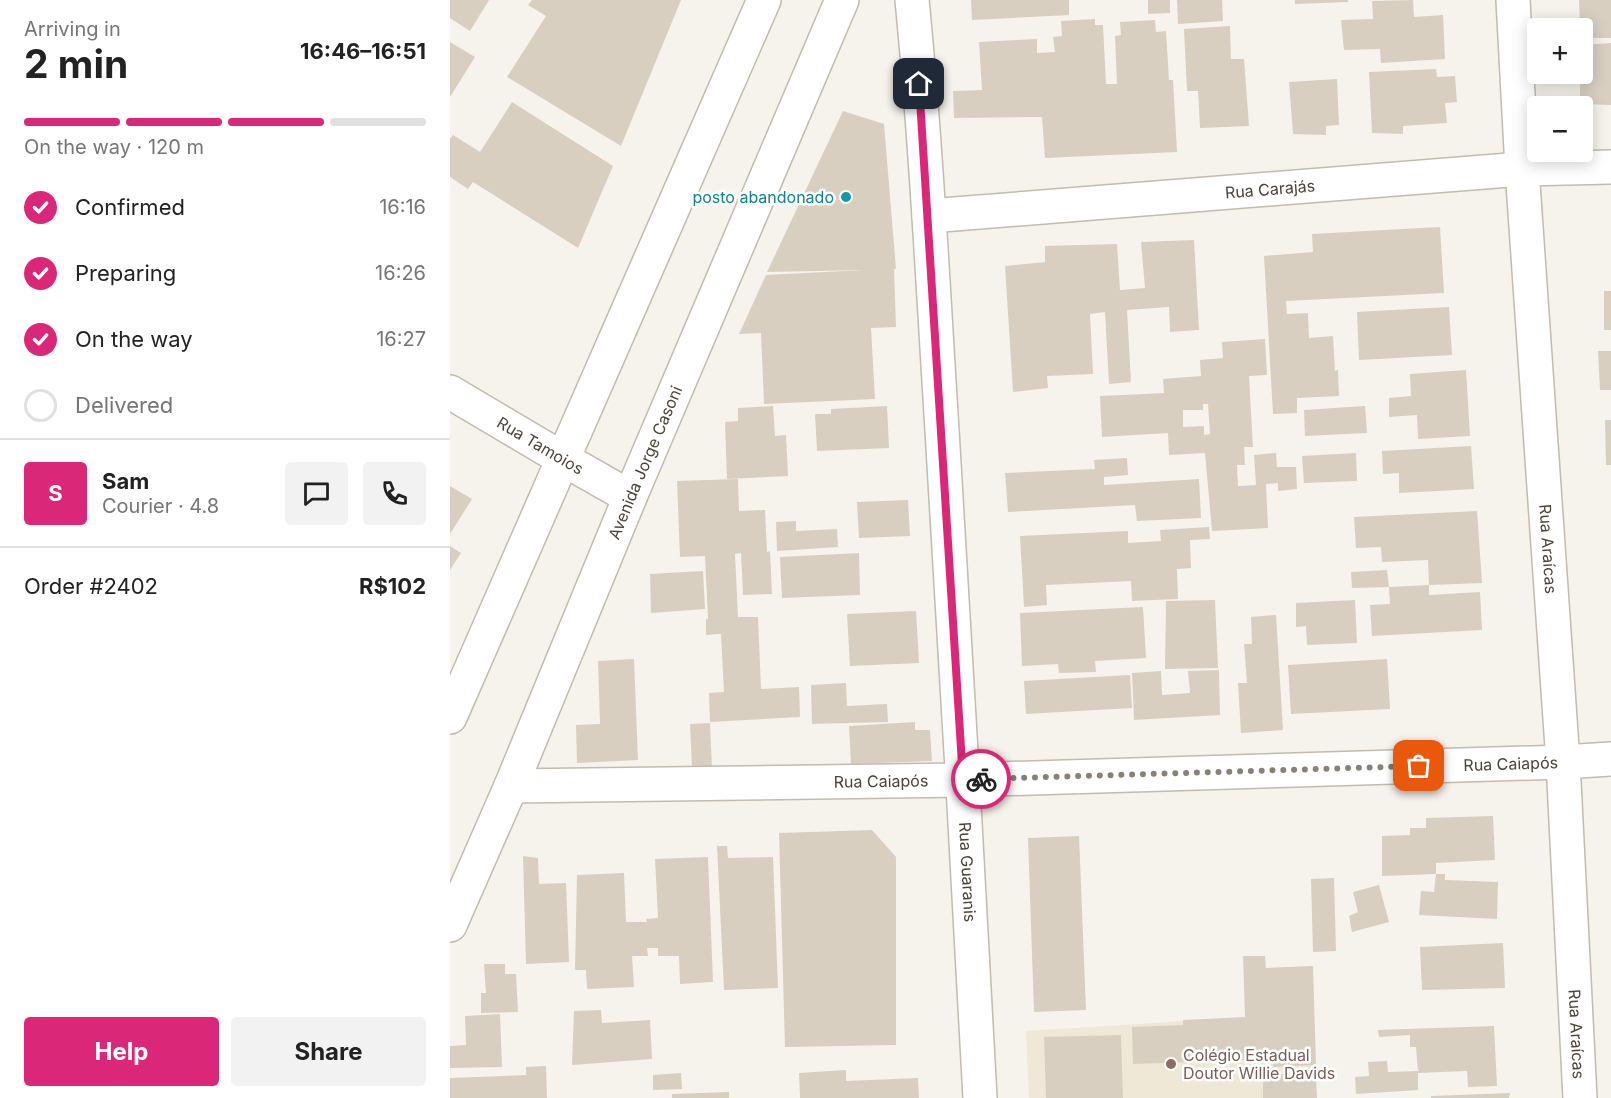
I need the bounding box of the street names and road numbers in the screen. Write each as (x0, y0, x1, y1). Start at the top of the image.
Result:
street label: Rua Carajás (1224, 175, 1316, 203)
street label: Avenida Jorge Casoni (604, 383, 686, 542)
street label: Rua Tamoios (494, 412, 587, 479)
street label: Rua Araícas (1535, 503, 1561, 594)
street label: Rua Caiapós (1463, 752, 1558, 775)
street label: Rua Caiapós (834, 770, 928, 792)
street label: Rua Guaranis (955, 821, 980, 923)
street label: Rua Araícas (1565, 989, 1589, 1079)

